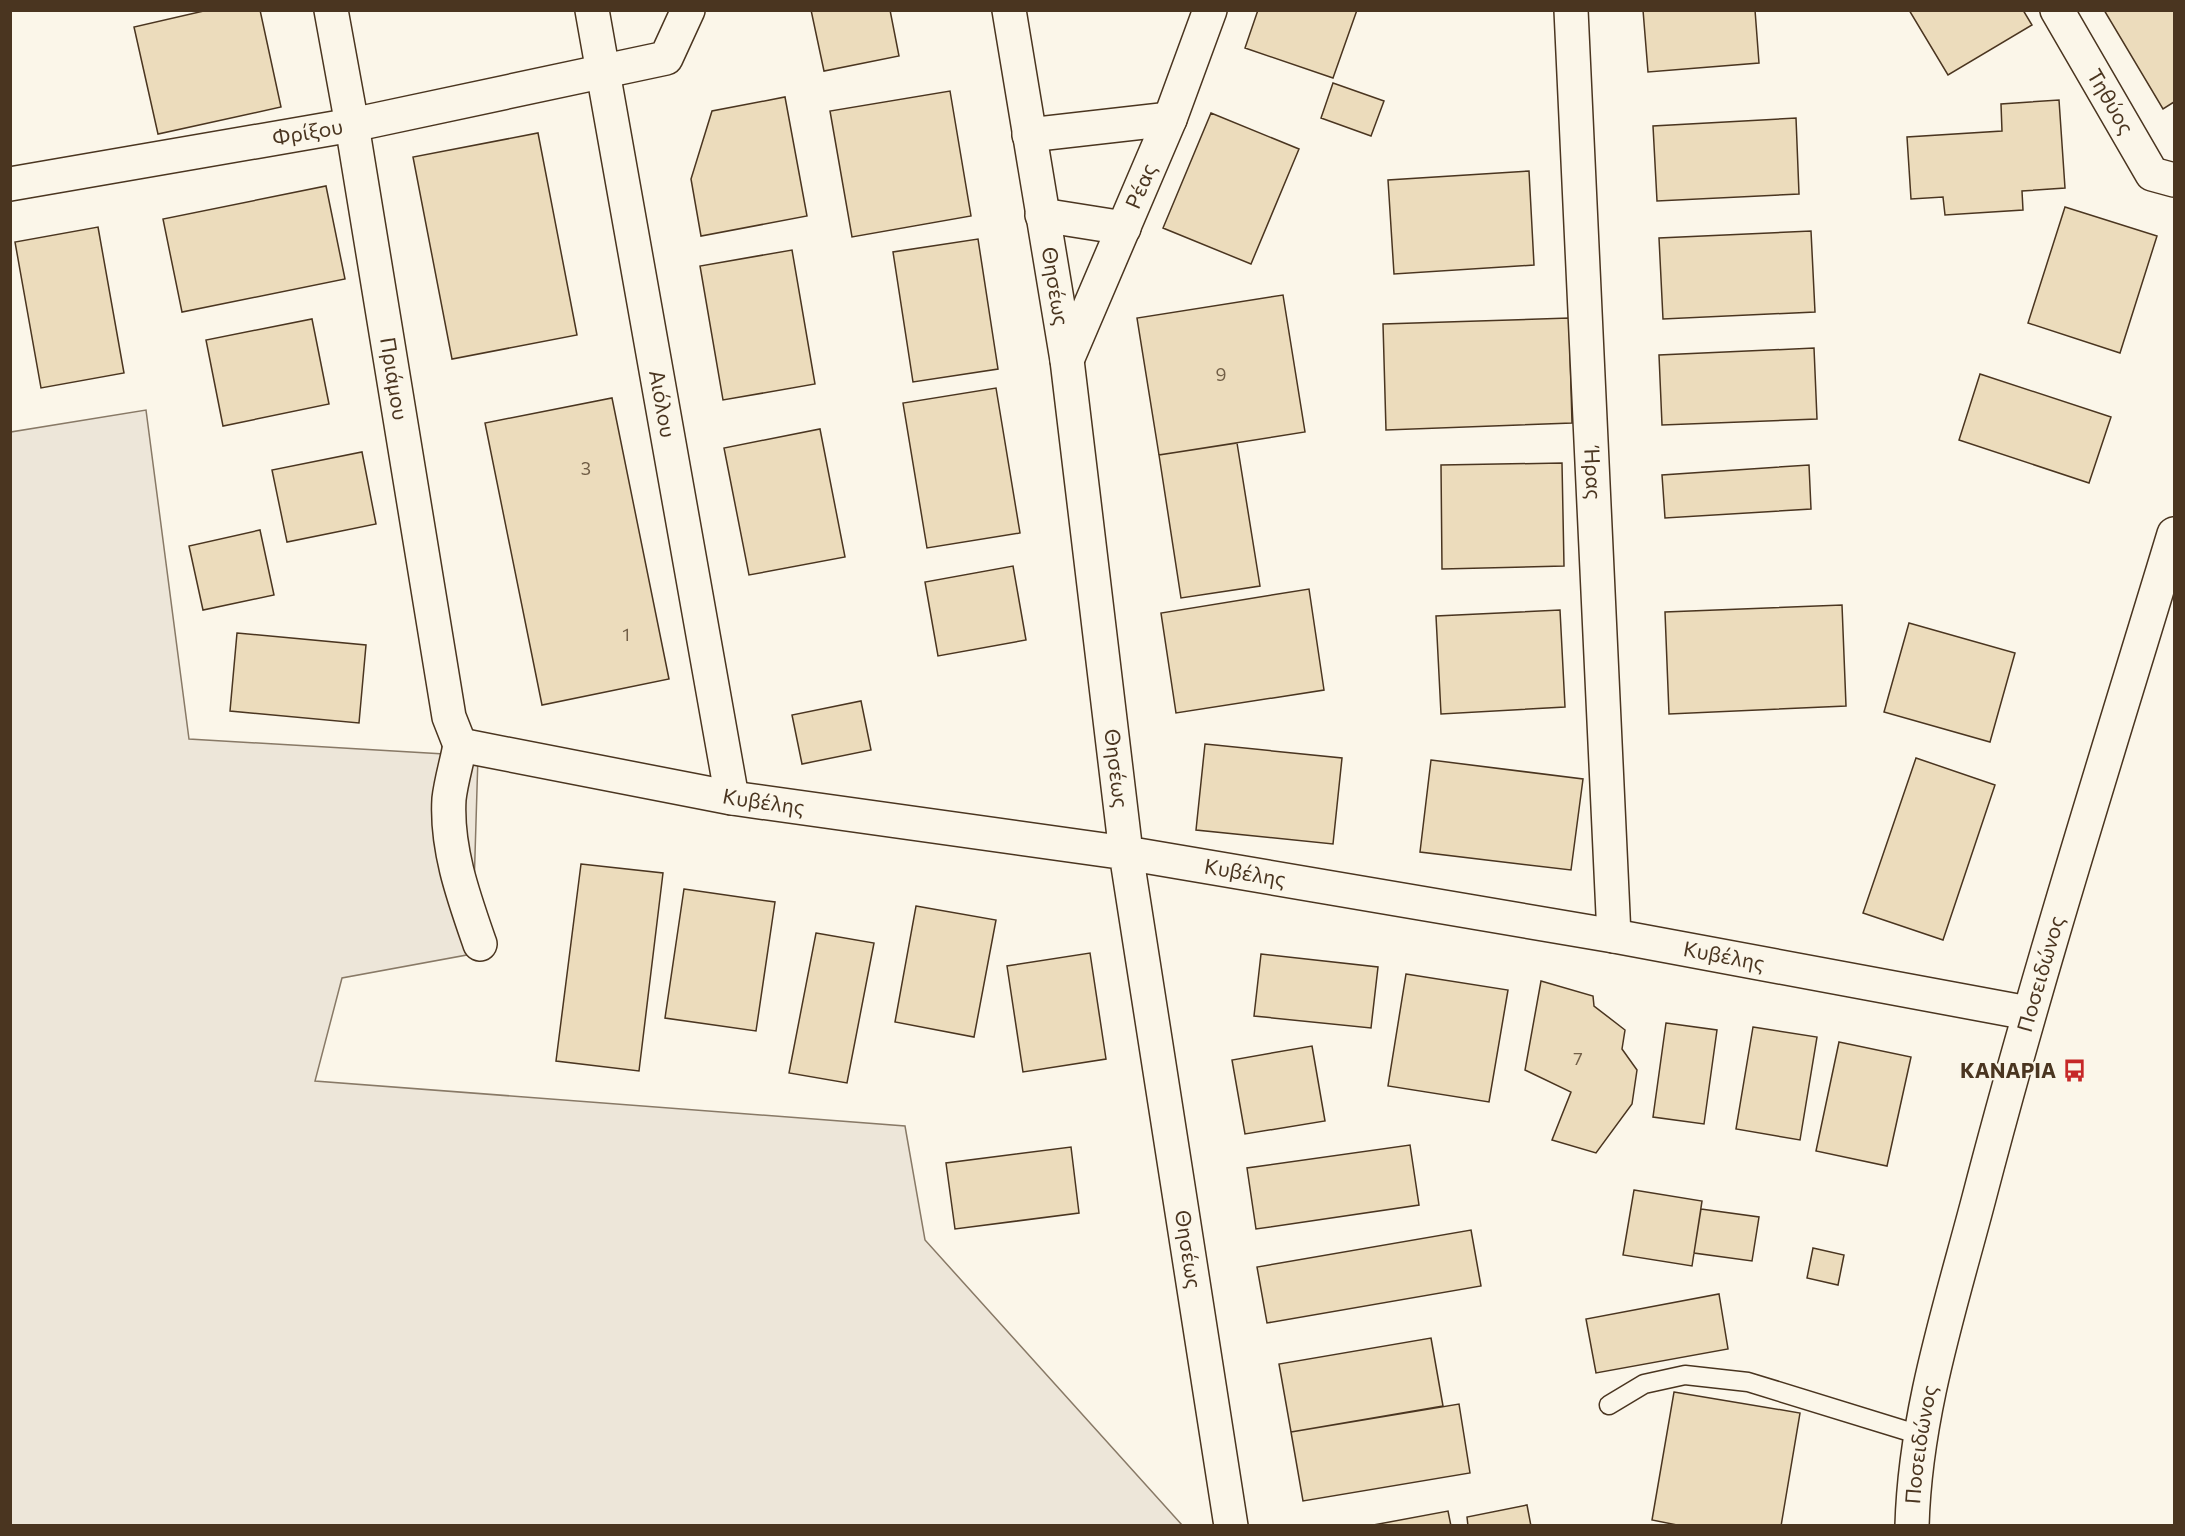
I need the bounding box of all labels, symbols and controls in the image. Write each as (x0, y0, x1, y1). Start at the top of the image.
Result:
street label: Τηθύος (2083, 64, 2140, 138)
street label: Φρίξου (270, 113, 344, 150)
street label: Ρέας (1119, 159, 1161, 212)
street label: Θησέως (1037, 245, 1075, 327)
street label: Πριάμου (376, 335, 414, 422)
house number: 9 (1216, 363, 1226, 385)
street label: Αιόλου (645, 368, 682, 439)
street label: Ήρας (1580, 445, 1608, 500)
house number: 3 (581, 457, 591, 479)
house number: 1 (622, 623, 630, 645)
street label: Θησέως (1100, 727, 1134, 809)
street label: Κυβέλης (721, 782, 806, 819)
street label: Κυβέλης (1203, 853, 1288, 891)
street label: Ποσειδώνος (2011, 913, 2068, 1035)
street label: Κυβέλης (1681, 935, 1767, 975)
house number: 7 (1573, 1047, 1583, 1069)
place label: ΚΑΝΑΡΙΑ (1960, 1057, 2056, 1082)
bus stop icon: ΚΑΝΑΡΙΑ (2061, 1058, 2087, 1084)
street label: Θησέως (1171, 1208, 1208, 1290)
street label: Ποσειδώνος (1899, 1383, 1941, 1505)

